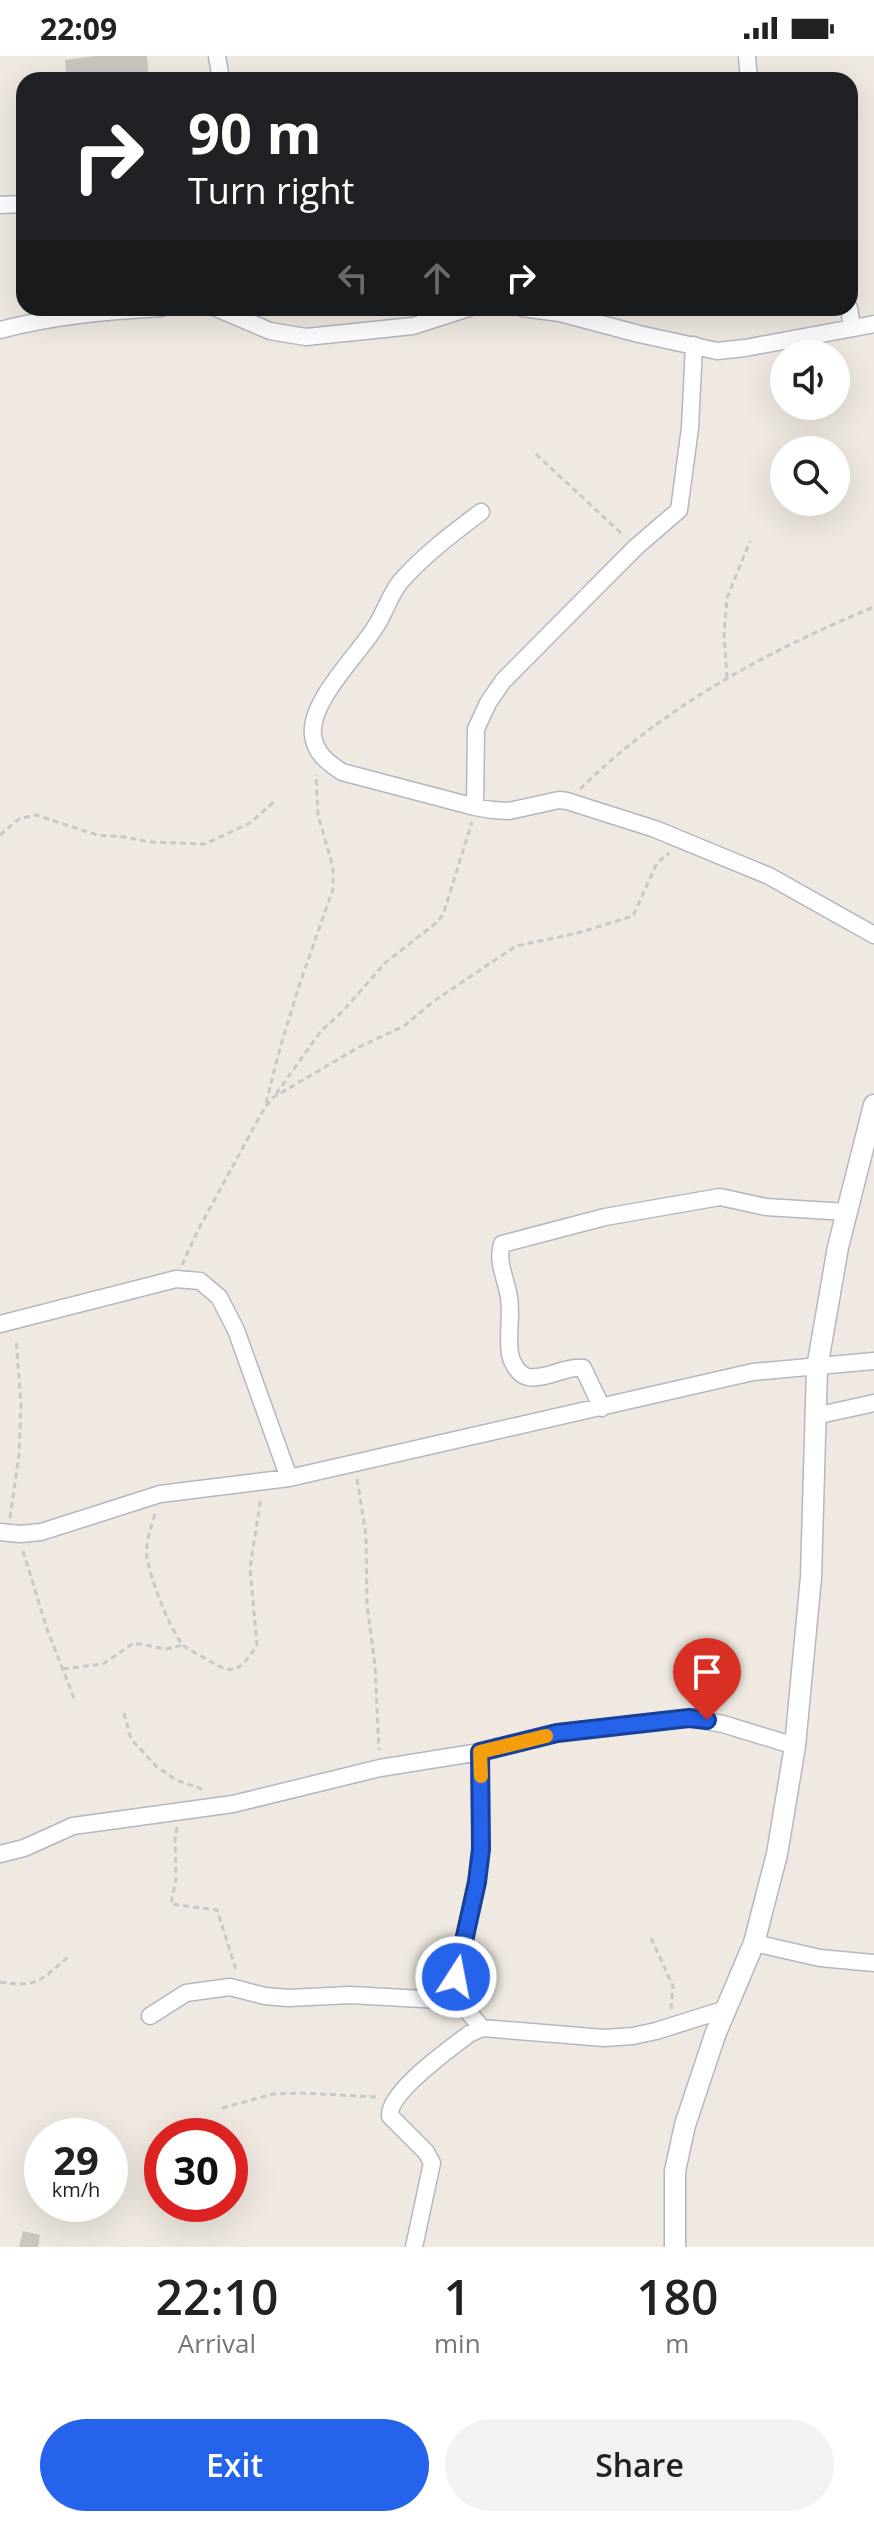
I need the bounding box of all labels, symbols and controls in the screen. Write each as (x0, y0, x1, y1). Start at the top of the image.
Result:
text: 22:09 (40, 8, 117, 49)
text: 90 m (188, 94, 322, 170)
icon: right (56, 104, 160, 208)
text: Turn right (188, 166, 354, 215)
icon: left (331, 256, 375, 300)
icon: ahead (415, 256, 459, 300)
icon: right (499, 256, 543, 300)
map controls (770, 340, 850, 516)
button: sound (770, 340, 850, 420)
button: search (770, 436, 850, 516)
pin (673, 1638, 741, 1720)
icon: arrive (685, 1650, 729, 1694)
position arrow (414, 1935, 498, 2019)
speed limit sign: 30 (144, 2118, 248, 2222)
text: 29 (53, 2132, 99, 2187)
text: km/h (52, 2176, 100, 2203)
text: 22:10 (156, 2264, 278, 2329)
text: 1 (444, 2264, 471, 2329)
text: 180 (636, 2264, 718, 2329)
text: Arrival (178, 2325, 256, 2361)
text: min (434, 2325, 481, 2361)
text: m (665, 2325, 689, 2361)
button: Exit (40, 2419, 429, 2511)
button: Share (445, 2419, 834, 2511)

